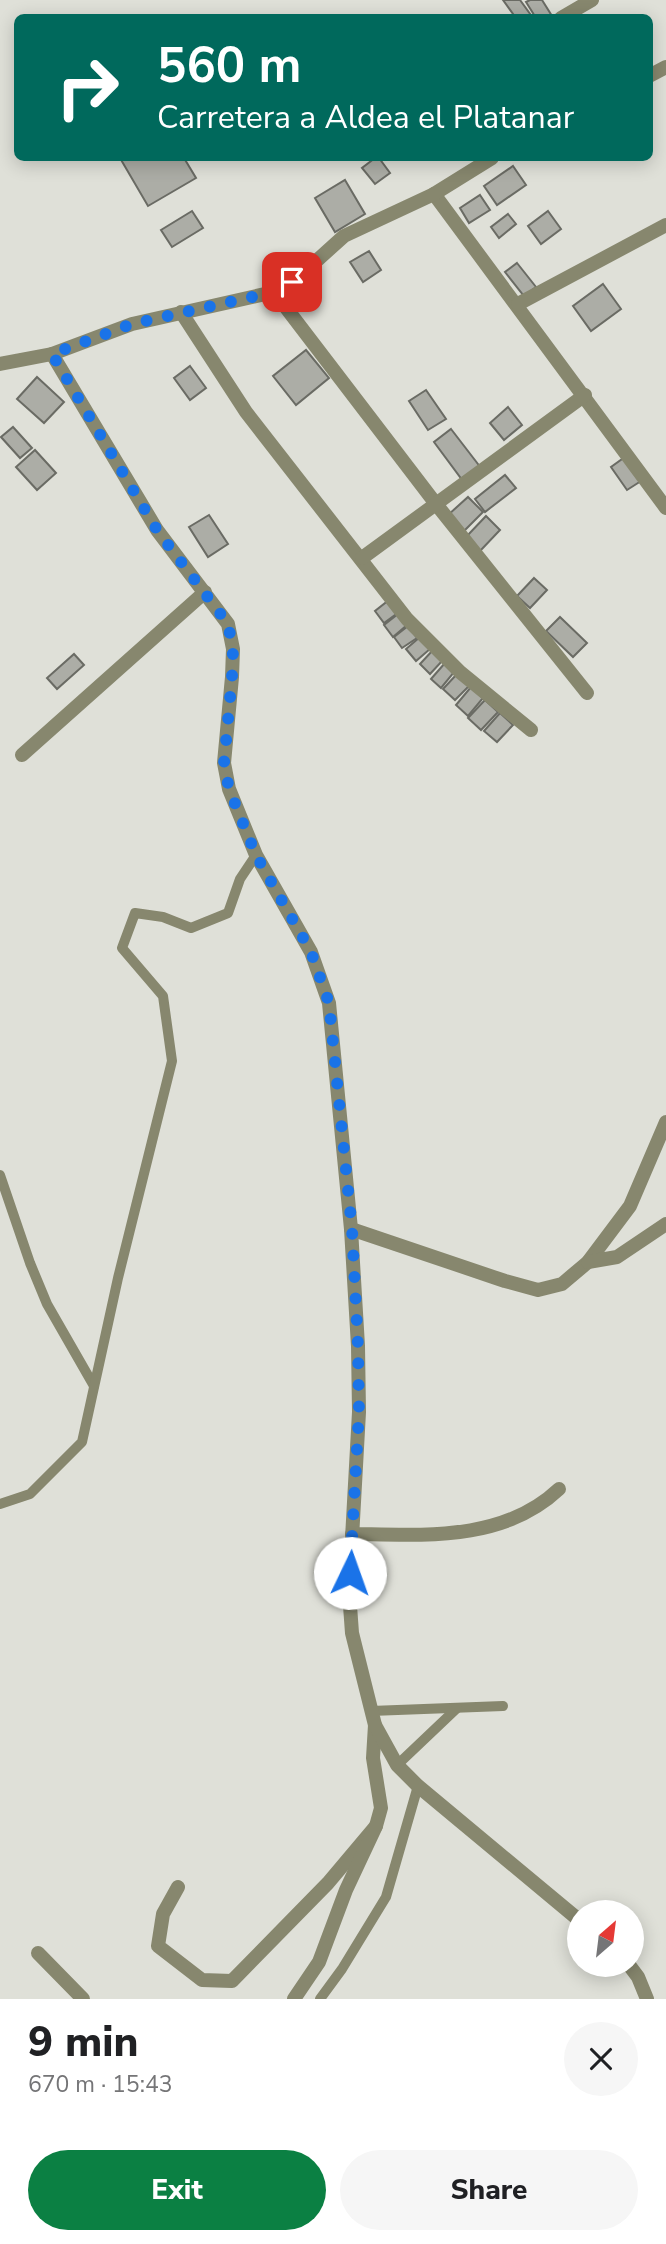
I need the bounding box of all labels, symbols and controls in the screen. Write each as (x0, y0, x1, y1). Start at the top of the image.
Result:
text: 560 m (157, 32, 301, 99)
icon: right (42, 42, 133, 133)
text: Carretera a Aldea el Platanar (157, 96, 574, 139)
pin (262, 252, 322, 312)
icon: arrive (273, 263, 311, 301)
position arrow (313, 1536, 387, 1610)
north arrow (567, 1900, 644, 1978)
map controls (567, 1900, 644, 1977)
text: 9 min (28, 2014, 138, 2071)
button: close (564, 2022, 638, 2096)
text: 670 m · 15:43 (28, 2069, 173, 2100)
button: Exit (28, 2150, 326, 2230)
button: Share (340, 2150, 638, 2230)

